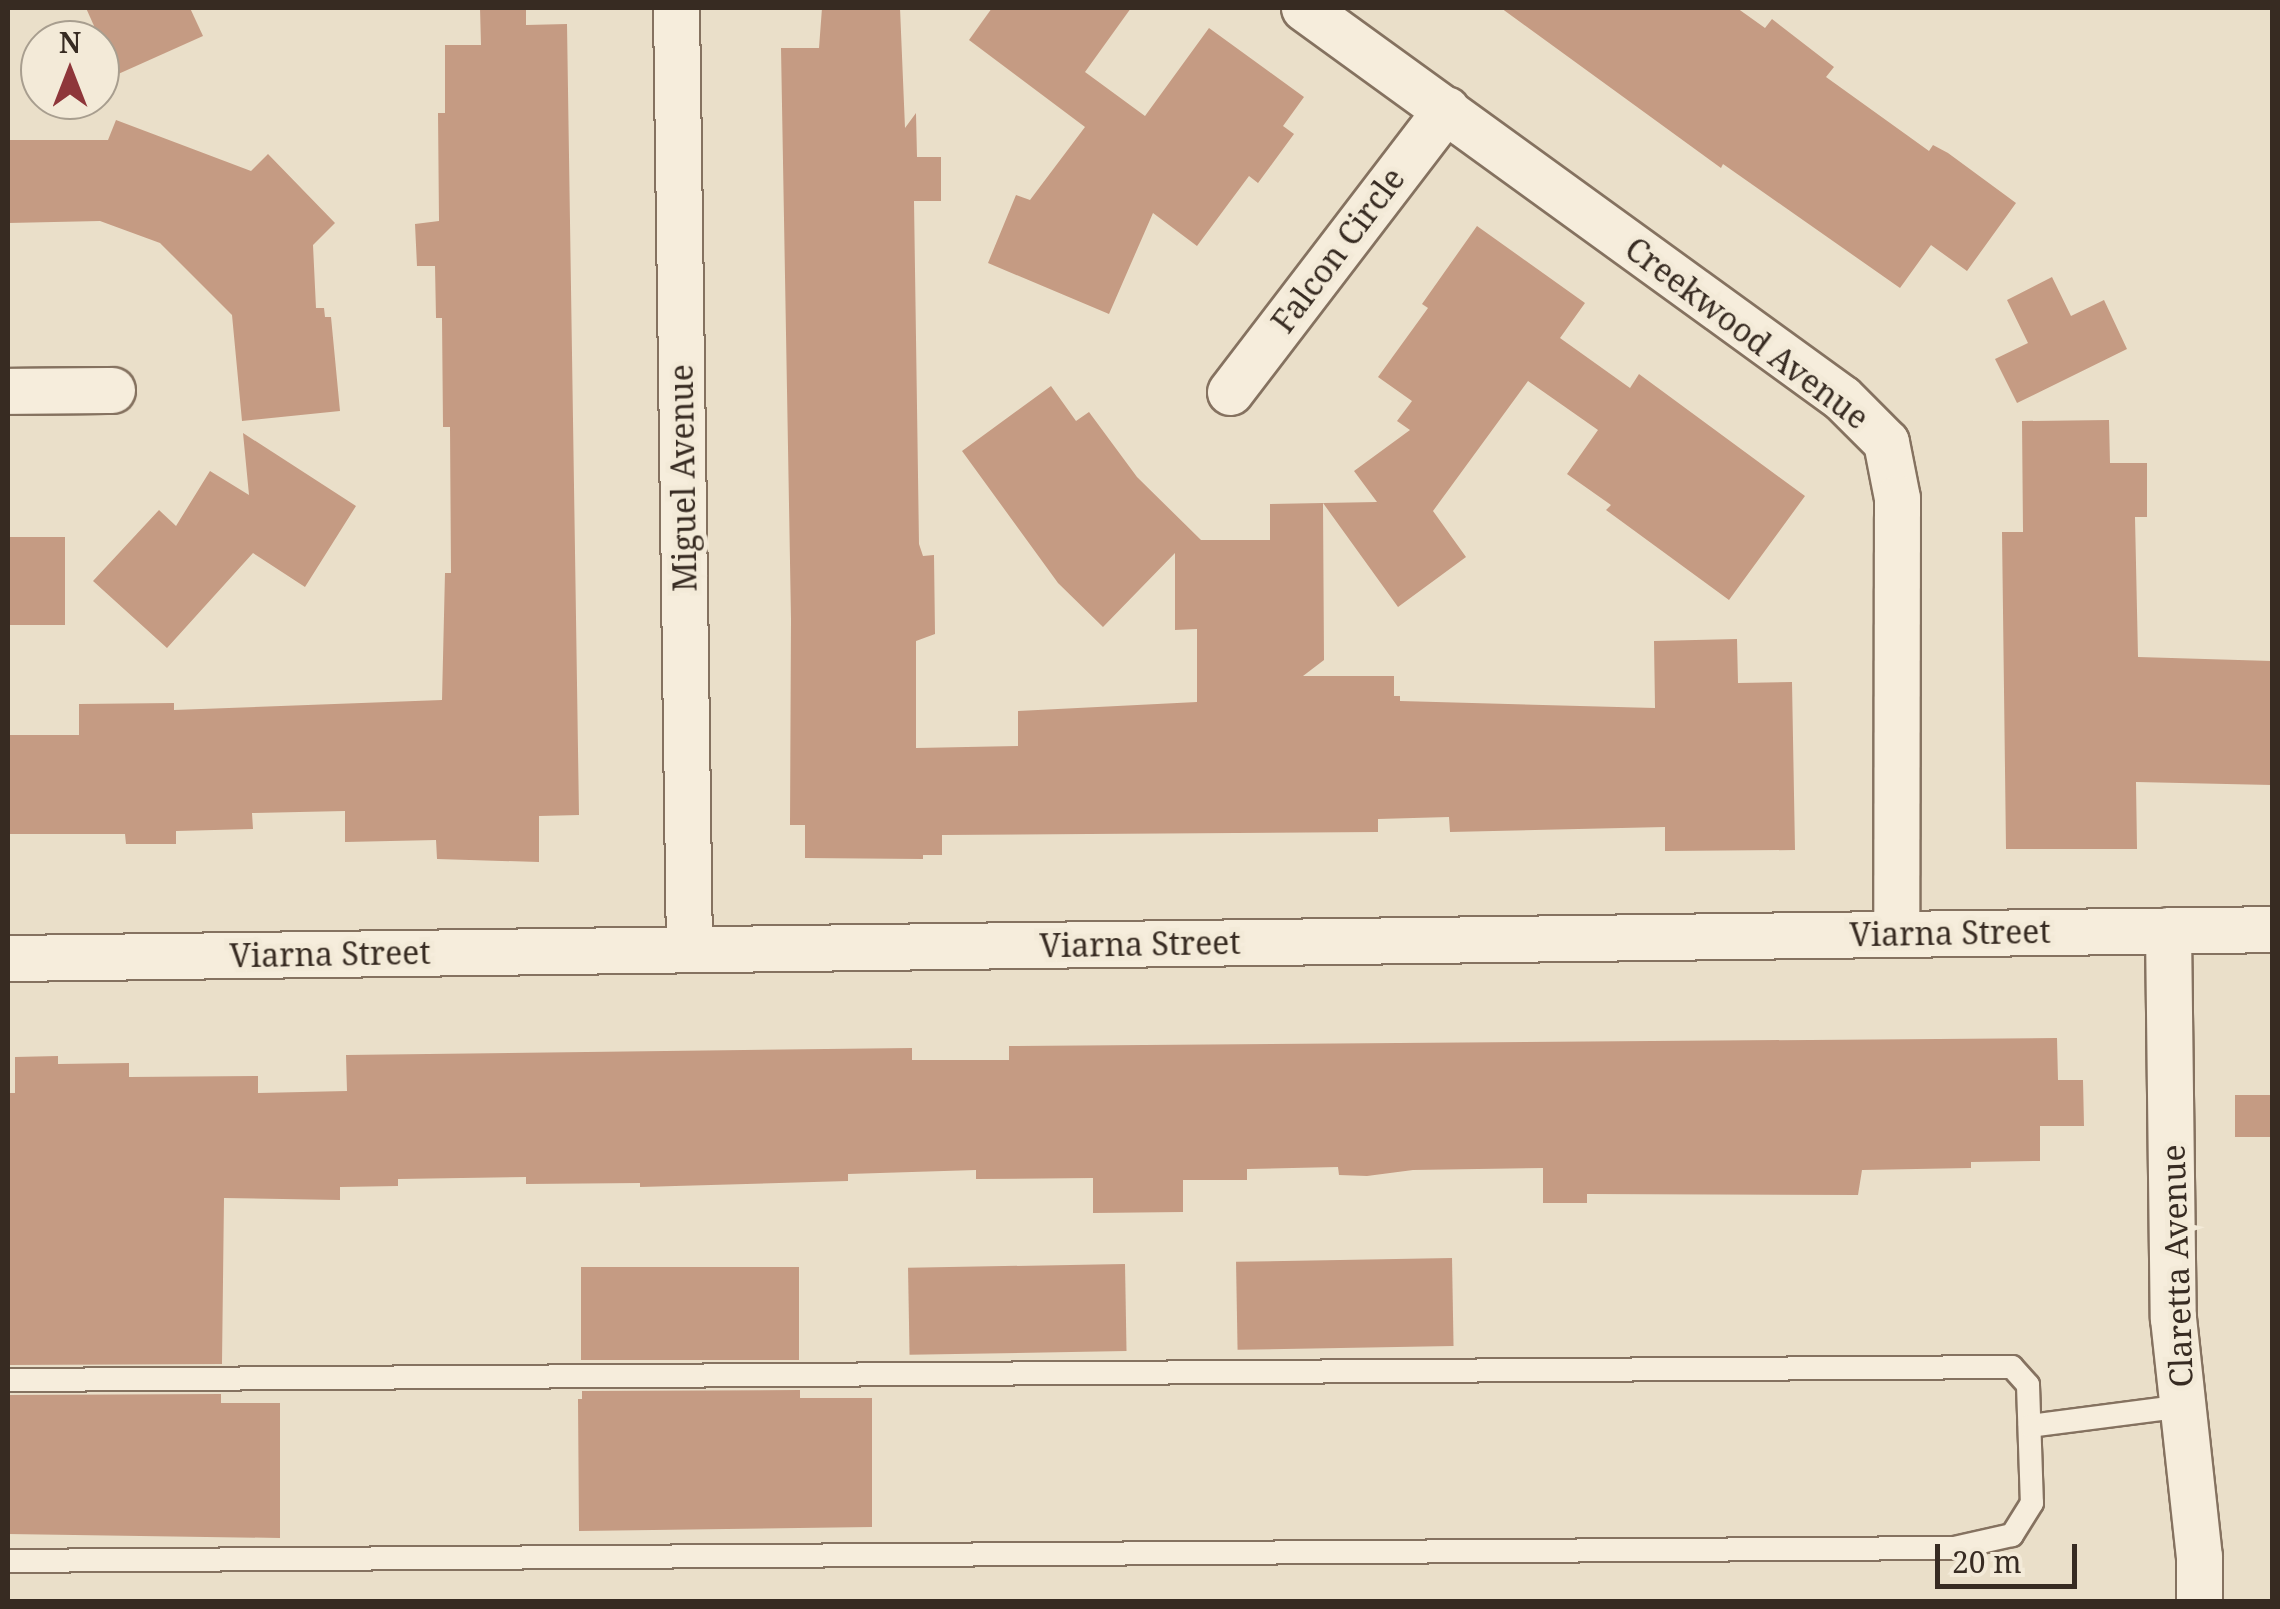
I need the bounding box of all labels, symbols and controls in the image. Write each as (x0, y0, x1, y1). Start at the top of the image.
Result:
north arrow (20, 20, 120, 120)
text: N (59, 23, 81, 61)
street label: Falcon Circle (1264, 160, 1412, 340)
street label: Creekwood Avenue (1618, 229, 1876, 437)
street label: Miguel Avenue (662, 364, 704, 592)
street label: Viarna Street (1849, 912, 2051, 954)
street label: Viarna Street (1039, 923, 1241, 965)
street label: Viarna Street (229, 933, 431, 975)
street label: Claretta Avenue (2154, 1144, 2200, 1388)
scale bar (1940, 1524, 2082, 1586)
text: 20 m (1952, 1541, 2022, 1582)

